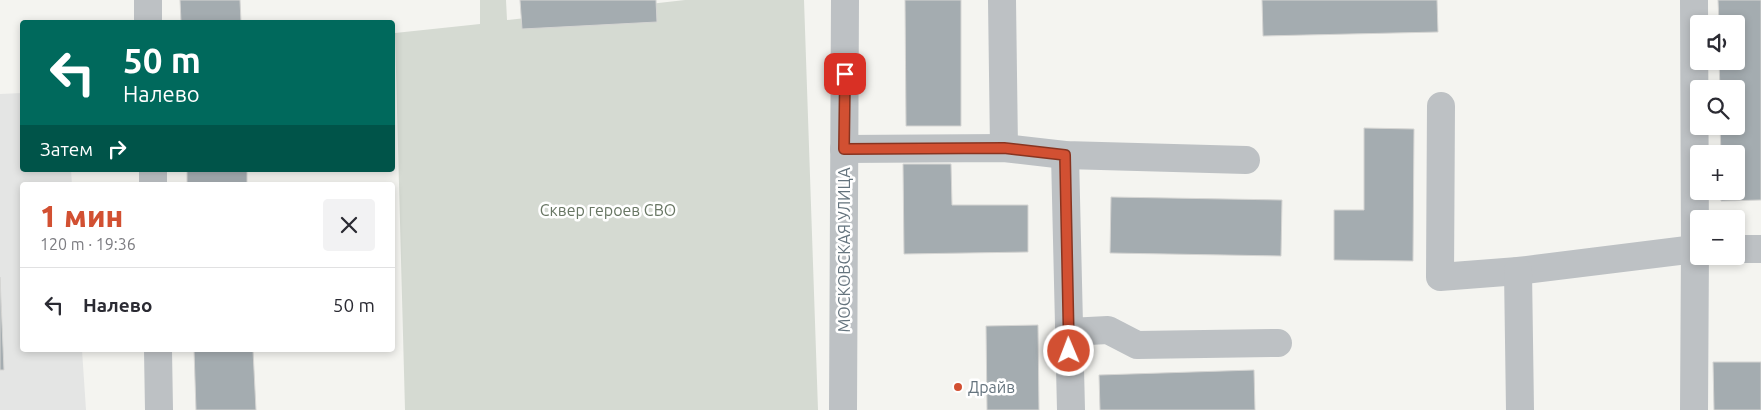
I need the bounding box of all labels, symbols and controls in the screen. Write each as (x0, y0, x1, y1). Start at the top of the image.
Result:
map controls (1690, 15, 1745, 265)
button: sound (1690, 15, 1745, 70)
icon: left (40, 40, 105, 105)
text: 50 m (123, 40, 201, 80)
pin (824, 53, 866, 95)
icon: arrive (831, 60, 859, 88)
button: search (1690, 80, 1745, 135)
text: Налево (123, 81, 200, 106)
icon: right (103, 135, 131, 163)
text: Затем (40, 138, 93, 160)
button: + (1690, 145, 1745, 200)
street label: МОСКОВСКАЯ УЛИЦА (835, 167, 853, 333)
text: 1 мин (40, 199, 123, 233)
button: close (323, 199, 375, 251)
park label: Сквер героев СВО (540, 201, 676, 219)
button: − (1690, 210, 1745, 265)
text: 120 m · 19:36 (40, 235, 136, 253)
icon: left (40, 291, 68, 319)
text: Налево (83, 294, 152, 316)
text: 50 m (333, 294, 375, 316)
position arrow (1042, 324, 1094, 376)
place label: Драйв (968, 378, 1015, 396)
marker: Драйв (952, 381, 964, 393)

